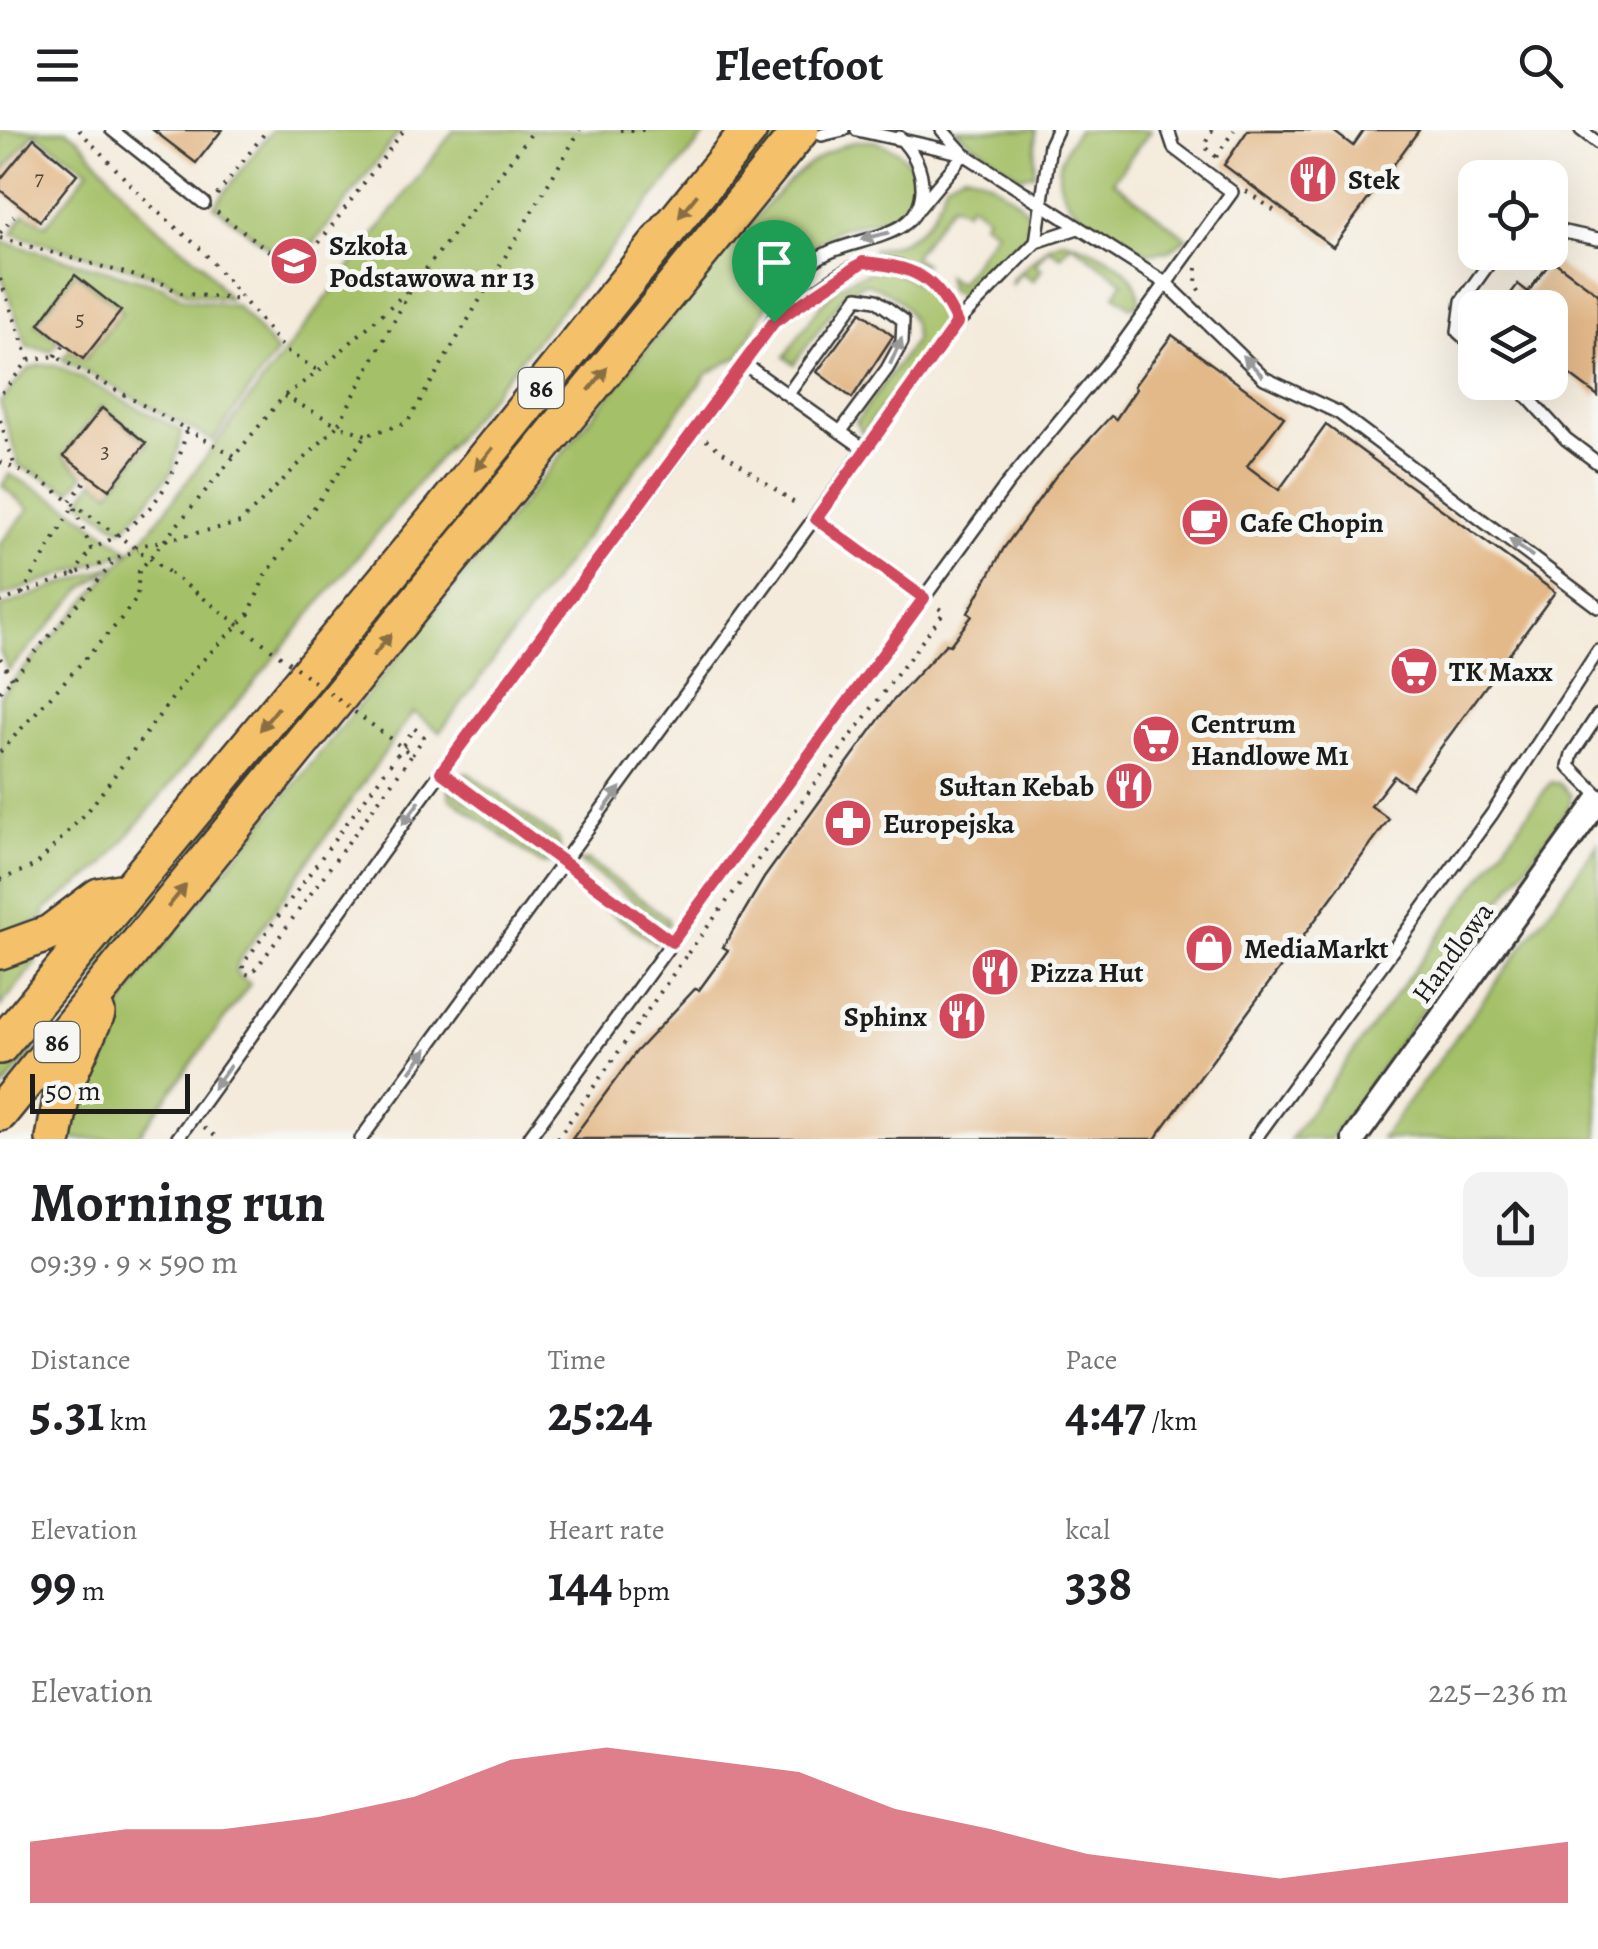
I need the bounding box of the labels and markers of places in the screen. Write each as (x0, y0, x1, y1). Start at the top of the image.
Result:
restaurant icon: Stek (1287, 153, 1339, 205)
place label: Stek (1348, 161, 1400, 199)
pin (732, 220, 817, 323)
place label: Szkoła Podstawowa nr 13 (329, 227, 535, 297)
school or university icon: Szkoła Podstawowa nr 13 (268, 235, 320, 287)
cafe icon: Cafe Chopin (1179, 496, 1231, 548)
place label: Cafe Chopin (1240, 504, 1384, 542)
supermarket icon: TK Maxx (1388, 645, 1440, 697)
place label: TK Maxx (1449, 653, 1553, 691)
place label: Centrum Handlowe M1 (1191, 705, 1349, 775)
supermarket icon: Centrum Handlowe M1 (1130, 713, 1182, 765)
restaurant icon: Sułtan Kebab (1103, 760, 1155, 812)
place label: Sułtan Kebab (939, 768, 1094, 806)
pharmacy icon: Europejska (822, 797, 874, 849)
place label: Europejska (883, 805, 1015, 843)
shop icon: MediaMarkt (1183, 922, 1235, 974)
place label: MediaMarkt (1244, 930, 1389, 968)
restaurant icon: Pizza Hut (969, 946, 1021, 998)
place label: Pizza Hut (1030, 954, 1144, 992)
restaurant icon: Sphinx (936, 990, 988, 1042)
place label: Sphinx (844, 998, 927, 1036)

